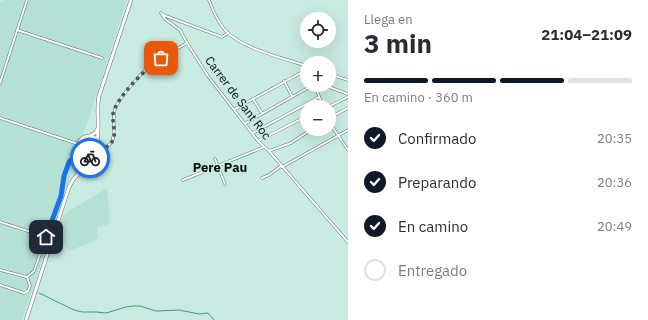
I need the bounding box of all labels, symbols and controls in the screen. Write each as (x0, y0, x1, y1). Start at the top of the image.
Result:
text: Llega en (364, 11, 413, 28)
map controls (300, 12, 336, 136)
button: locate (300, 12, 336, 48)
text: 21:04–21:09 (541, 25, 632, 44)
text: 3 min (364, 26, 432, 60)
pin (144, 41, 178, 75)
icon: bag (150, 47, 172, 69)
street label: Carrer de Sant Roc (202, 53, 275, 142)
button: + (300, 56, 336, 92)
text: En camino · 360 m (364, 89, 473, 106)
button: − (300, 100, 336, 136)
icon: check (364, 127, 386, 149)
text: Confirmado (398, 129, 476, 148)
text: 20:35 (597, 130, 632, 147)
courier (70, 138, 110, 178)
icon: bike (79, 147, 101, 169)
district label: Pere Pau (193, 159, 247, 176)
icon: check (364, 171, 386, 193)
text: Preparando (398, 173, 476, 192)
text: 20:36 (597, 174, 632, 191)
icon: check (364, 215, 386, 237)
text: En camino (398, 217, 468, 236)
text: 20:49 (597, 218, 632, 235)
pin (29, 220, 63, 254)
icon: home (35, 226, 57, 248)
text: Entregado (398, 261, 467, 280)

